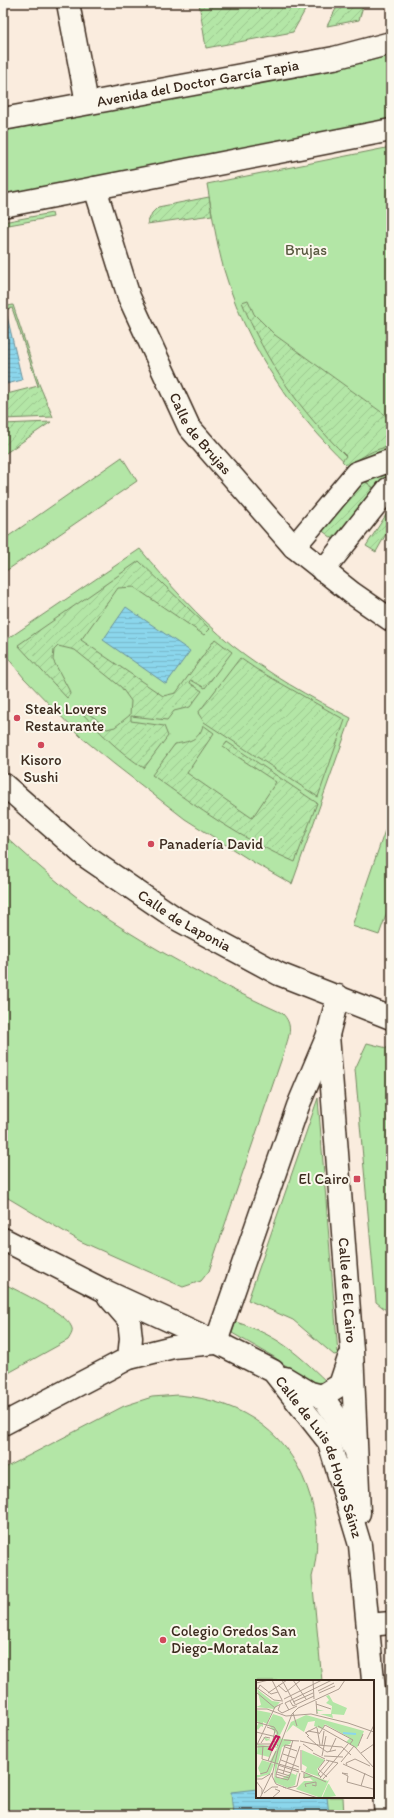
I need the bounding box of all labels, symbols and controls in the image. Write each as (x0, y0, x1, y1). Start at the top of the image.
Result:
street label: Avenida del Doctor García Tapia (95, 56, 301, 111)
park label: Brujas (285, 241, 327, 259)
street label: Calle de Brujas (165, 390, 236, 478)
place label: Steak Lovers Restaurante (25, 700, 107, 735)
marker: Steak Lovers Restaurante (12, 713, 22, 723)
marker: Kisoro Sushi (36, 740, 46, 750)
place label: Kisoro Sushi (21, 751, 62, 786)
place label: Panadería David (159, 835, 263, 853)
marker: Panadería David (146, 839, 156, 849)
street label: Calle de Laponia (134, 886, 235, 956)
place label: El Cairo (299, 1170, 349, 1188)
marker: El Cairo (352, 1174, 362, 1184)
street label: Calle de El Cairo (334, 1237, 360, 1344)
street label: Calle de Luis de Hoyos Sáinz (271, 1372, 366, 1540)
place label: Colegio Gredos San Diego-Moratalaz (171, 1622, 297, 1657)
marker: Colegio Gredos San Diego-Moratalaz (158, 1635, 168, 1645)
inset map (256, 1680, 374, 1798)

